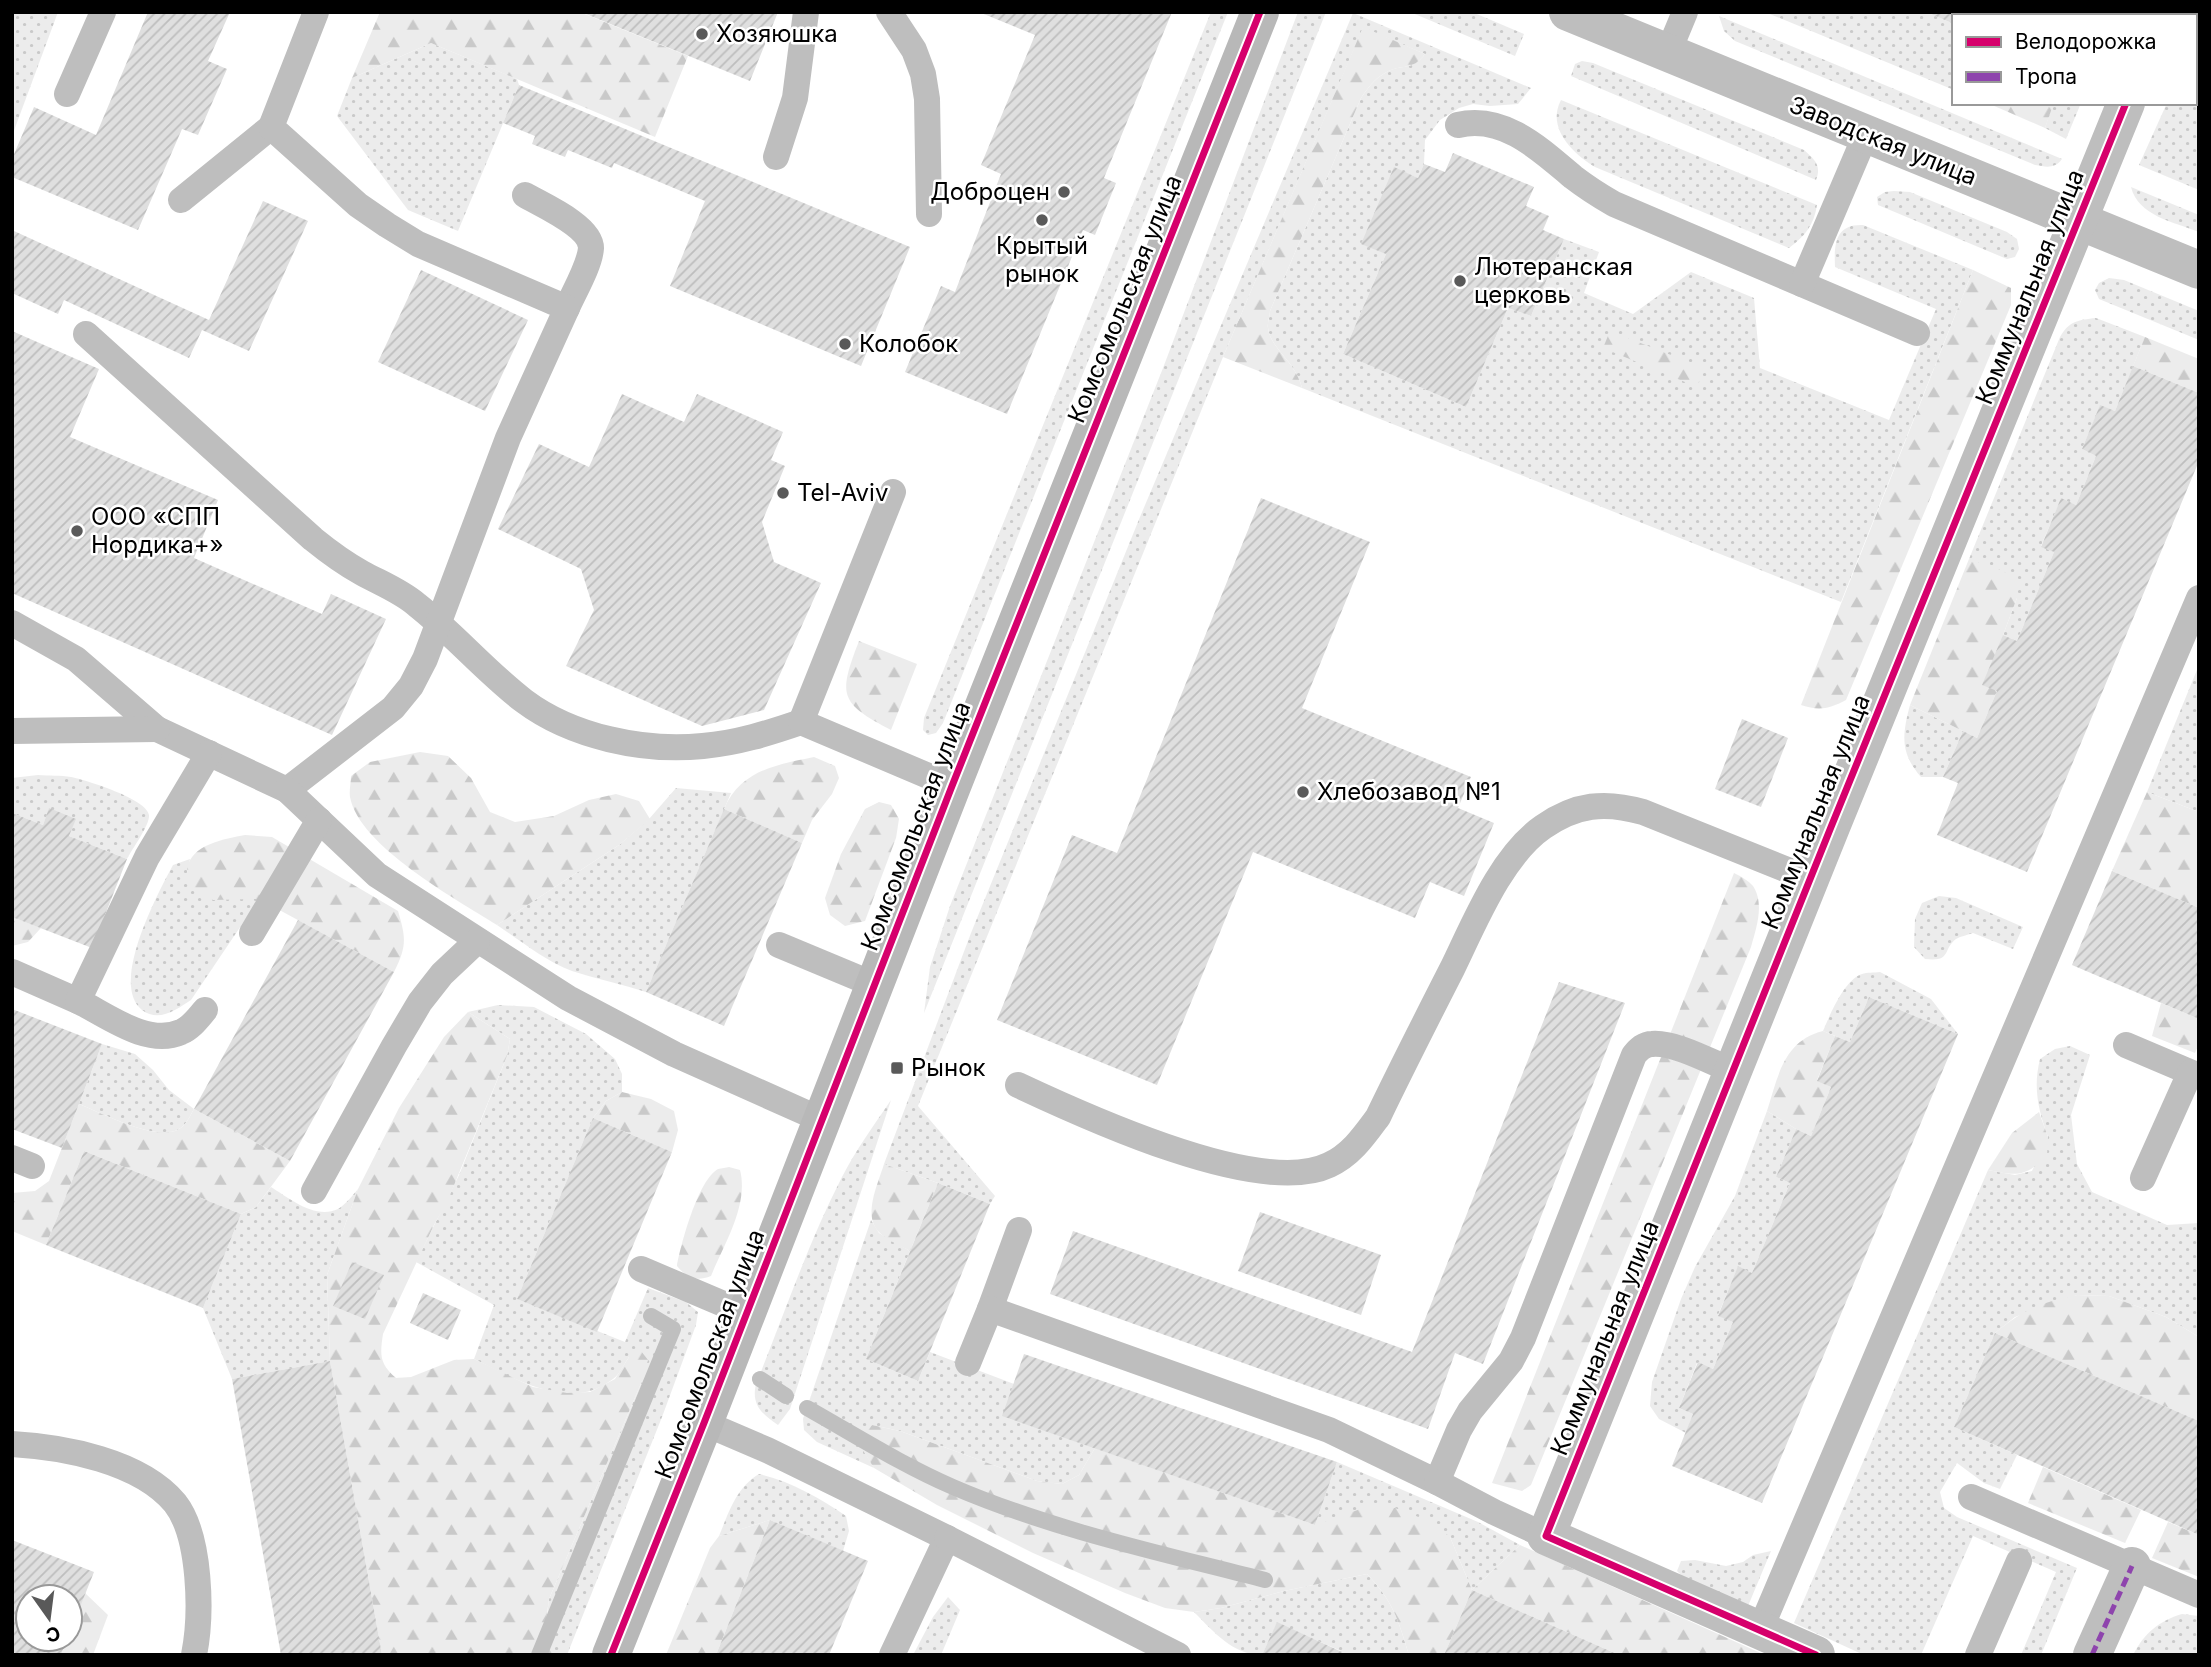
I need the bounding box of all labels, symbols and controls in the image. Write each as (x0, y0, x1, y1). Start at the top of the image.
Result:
legend (1952, 14, 2197, 105)
place label: Хозяюшка (716, 19, 838, 48)
marker: Хозяюшка (694, 26, 710, 42)
text: Велодорожка (2015, 29, 2157, 54)
text: Тропа (2015, 64, 2077, 89)
street label: Заводская улица (1785, 90, 1981, 191)
street label: Коммунальная улица (1969, 165, 2090, 409)
street label: Комсомольская улица (1062, 171, 1188, 427)
place label: Доброцен (930, 177, 1050, 206)
marker: Доброцен (1056, 184, 1072, 200)
marker: Крытый рынок (1034, 212, 1050, 228)
place label: Крытый рынок (996, 231, 1088, 288)
place label: Лютеранская церковь (1474, 252, 1633, 309)
marker: Лютеранская церковь (1452, 273, 1468, 289)
place label: Колобок (859, 329, 958, 358)
marker: Колобок (837, 336, 853, 352)
place label: Tel-Aviv (797, 478, 888, 507)
marker: Tel-Aviv (775, 485, 791, 501)
place label: ООО «СПП Нордика+» (91, 502, 224, 559)
marker: ООО «СПП Нордика+» (69, 523, 85, 539)
street label: Коммунальная улица (1755, 690, 1876, 934)
street label: Комсомольская улица (855, 697, 976, 955)
place label: Хлебозавод №1 (1317, 777, 1501, 806)
marker: Хлебозавод №1 (1295, 784, 1311, 800)
place label: Рынок (911, 1053, 986, 1082)
marker: Рынок (889, 1060, 905, 1076)
street label: Коммунальная улица (1544, 1216, 1665, 1460)
street label: Комсомольская улица (649, 1225, 770, 1483)
north arrow (14, 1583, 84, 1653)
text: С (43, 1621, 63, 1647)

